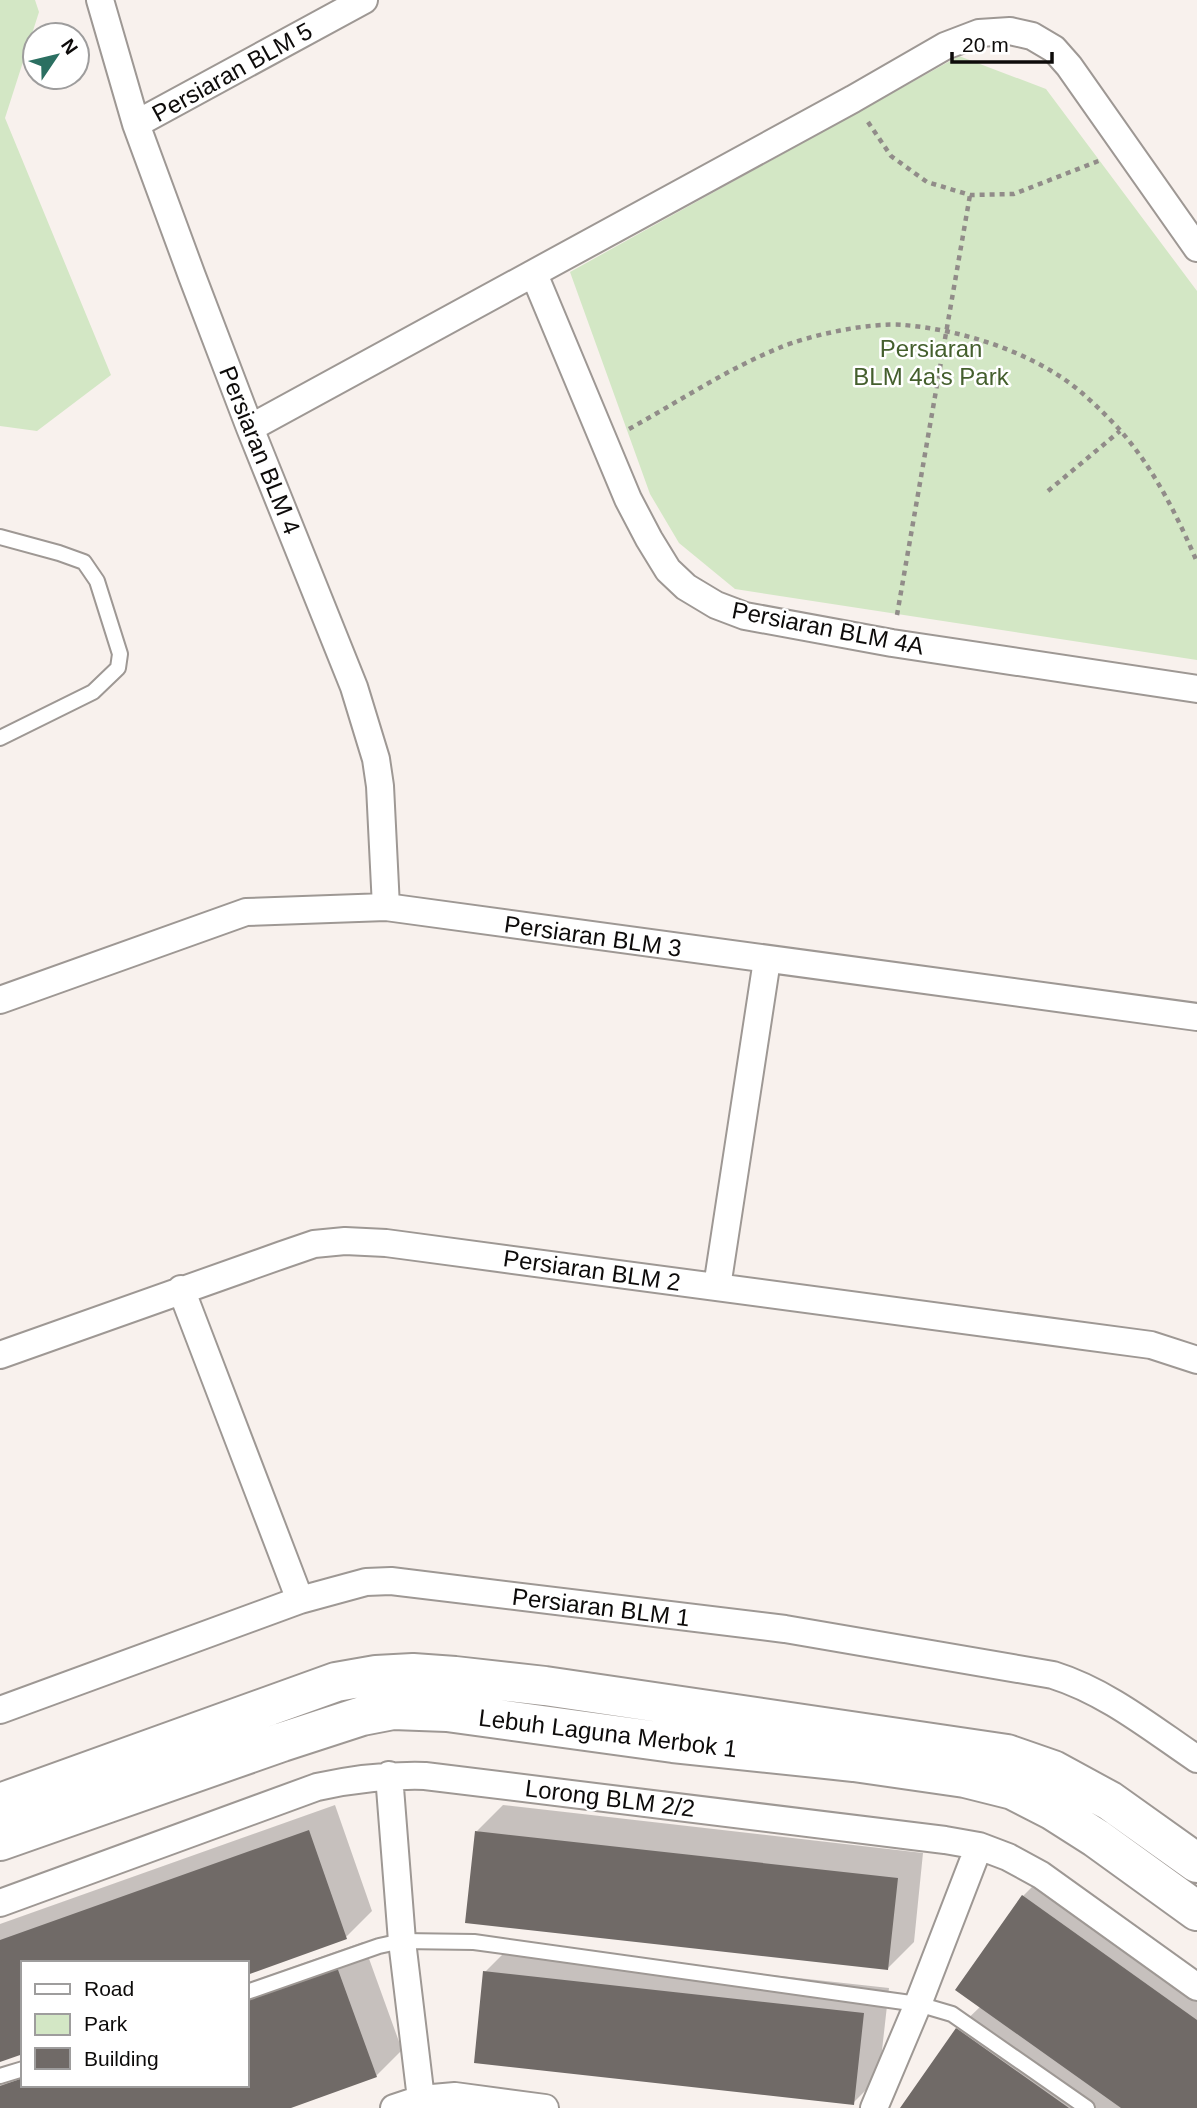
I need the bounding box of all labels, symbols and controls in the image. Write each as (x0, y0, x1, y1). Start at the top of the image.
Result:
street label: Persiaran BLM 5 (147, 17, 317, 127)
north arrow (21, 21, 91, 91)
scale bar (952, 21, 1052, 65)
text: 20 m (962, 33, 1009, 56)
text: N (57, 35, 82, 58)
park label: Persiaran BLM 4a's Park (853, 335, 1010, 390)
street label: Persiaran BLM 4 (214, 362, 306, 538)
street label: Persiaran BLM 4A (730, 596, 926, 660)
street label: Persiaran BLM 3 (503, 910, 683, 962)
street label: Persiaran BLM 2 (502, 1244, 682, 1296)
street label: Persiaran BLM 1 (511, 1583, 691, 1631)
street label: Lebuh Laguna Merbok 1 (477, 1704, 739, 1762)
street label: Lorong BLM 2/2 (524, 1774, 696, 1822)
legend (21, 1961, 248, 2087)
text: Road (84, 1977, 134, 2000)
text: Park (84, 2012, 128, 2035)
text: Building (84, 2047, 159, 2070)

